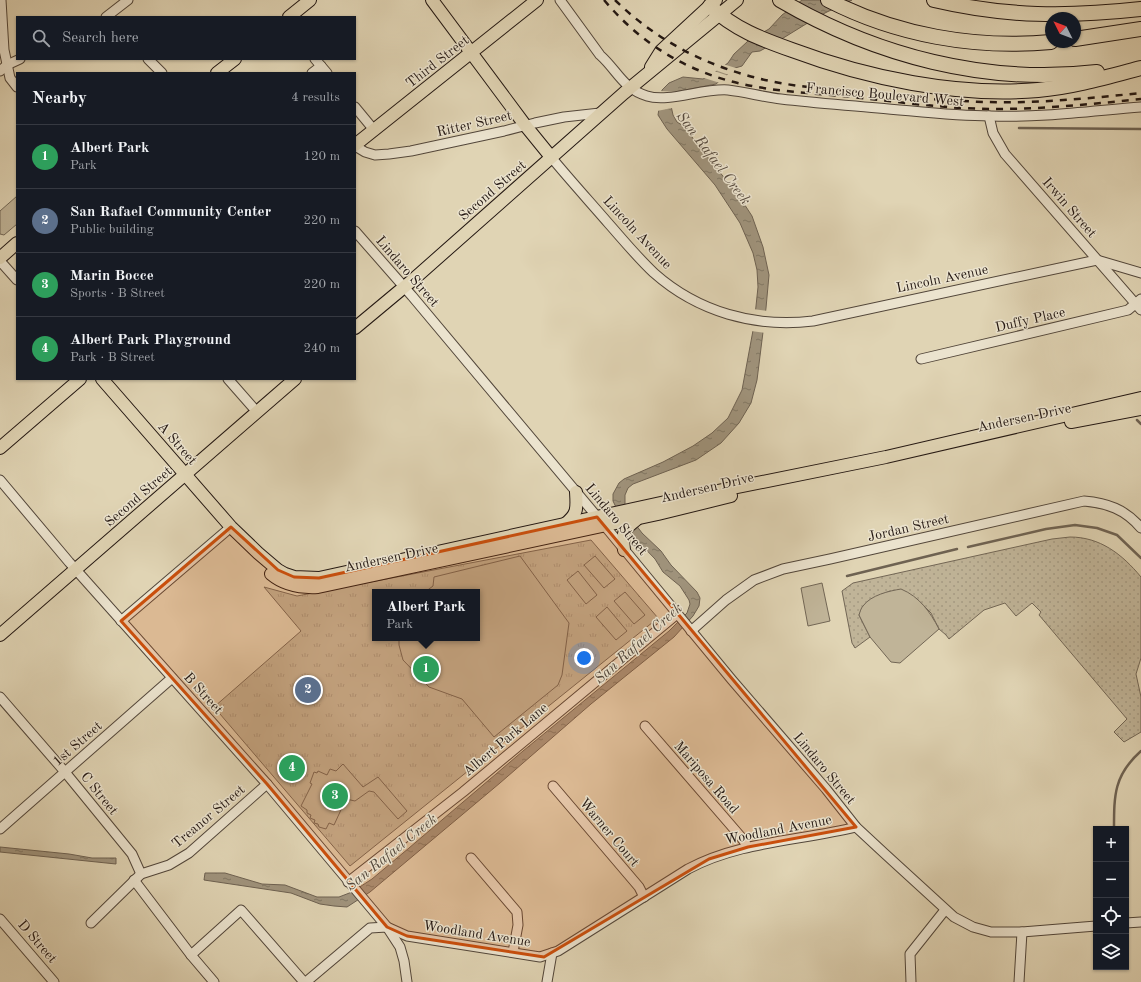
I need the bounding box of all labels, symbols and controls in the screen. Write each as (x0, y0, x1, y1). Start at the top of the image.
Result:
north arrow (1045, 12, 1081, 48)
search box (16, 16, 356, 60)
icon: search (30, 27, 52, 49)
text: Search here (62, 31, 139, 46)
street label: Third Street (404, 33, 472, 91)
street label: Francisco Boulevard West (805, 81, 965, 109)
text: Nearby (32, 90, 87, 107)
text: 4 results (291, 91, 340, 104)
street label: Ritter Street (435, 108, 513, 139)
water label: San Rafael Creek (673, 109, 753, 208)
text: Albert Park (70, 141, 150, 156)
text: 1 (41, 150, 49, 163)
text: 120 m (303, 150, 340, 163)
street label: Second Street (456, 158, 529, 224)
text: Park (70, 159, 97, 172)
street label: Irwin Street (1040, 175, 1099, 240)
street label: Lincoln Avenue (600, 194, 674, 272)
text: San Rafael Community Center (70, 205, 271, 220)
text: 2 (41, 214, 49, 227)
text: 220 m (303, 214, 340, 227)
text: Public building (70, 223, 154, 236)
street label: Lindaro Street (373, 234, 442, 310)
street label: Lincoln Avenue (895, 262, 989, 296)
text: Marin Bocce (70, 269, 154, 284)
text: 3 (41, 278, 49, 291)
text: 220 m (303, 278, 340, 291)
text: Sports · B Street (70, 287, 165, 300)
street label: Duffy Place (994, 305, 1067, 335)
text: Albert Park Playground (70, 333, 231, 348)
text: 4 (41, 342, 49, 355)
text: 240 m (303, 342, 340, 355)
text: Park · B Street (70, 351, 155, 364)
street label: Andersen Drive (976, 401, 1072, 435)
street label: A Street (155, 420, 200, 468)
street label: Second Street (102, 464, 175, 530)
street label: Andersen Drive (659, 470, 755, 506)
street label: Lindaro Street (582, 481, 650, 558)
street label: Jordan Street (866, 512, 950, 544)
street label: Andersen Drive (343, 541, 439, 575)
popup (372, 589, 480, 641)
text: Albert Park (386, 600, 466, 615)
water label: San Rafael Creek (592, 601, 686, 687)
text: Park (386, 618, 413, 631)
your location (574, 648, 594, 668)
pin: 1 (413, 654, 439, 684)
street label: B Street (181, 670, 225, 717)
pin: 2 (295, 675, 321, 705)
street label: Albert Park Lane (461, 700, 551, 779)
street label: 1st Street (50, 719, 105, 769)
street label: Lindaro Street (790, 730, 858, 807)
street label: Mariposa Road (671, 739, 741, 816)
pin: 4 (279, 753, 305, 783)
street label: C Street (78, 770, 121, 818)
pin: 3 (322, 781, 348, 811)
street label: Treanor Street (170, 782, 248, 851)
street label: Warner Court (577, 796, 642, 870)
water label: San Rafael Creek (343, 812, 440, 894)
street label: Woodland Avenue (723, 813, 833, 847)
map controls (1093, 826, 1129, 970)
button: + (1093, 826, 1129, 862)
button: − (1093, 862, 1129, 898)
button: locate (1093, 898, 1129, 934)
street label: D Street (15, 917, 60, 966)
street label: Woodland Avenue (422, 919, 532, 949)
button: layers (1093, 934, 1129, 970)

